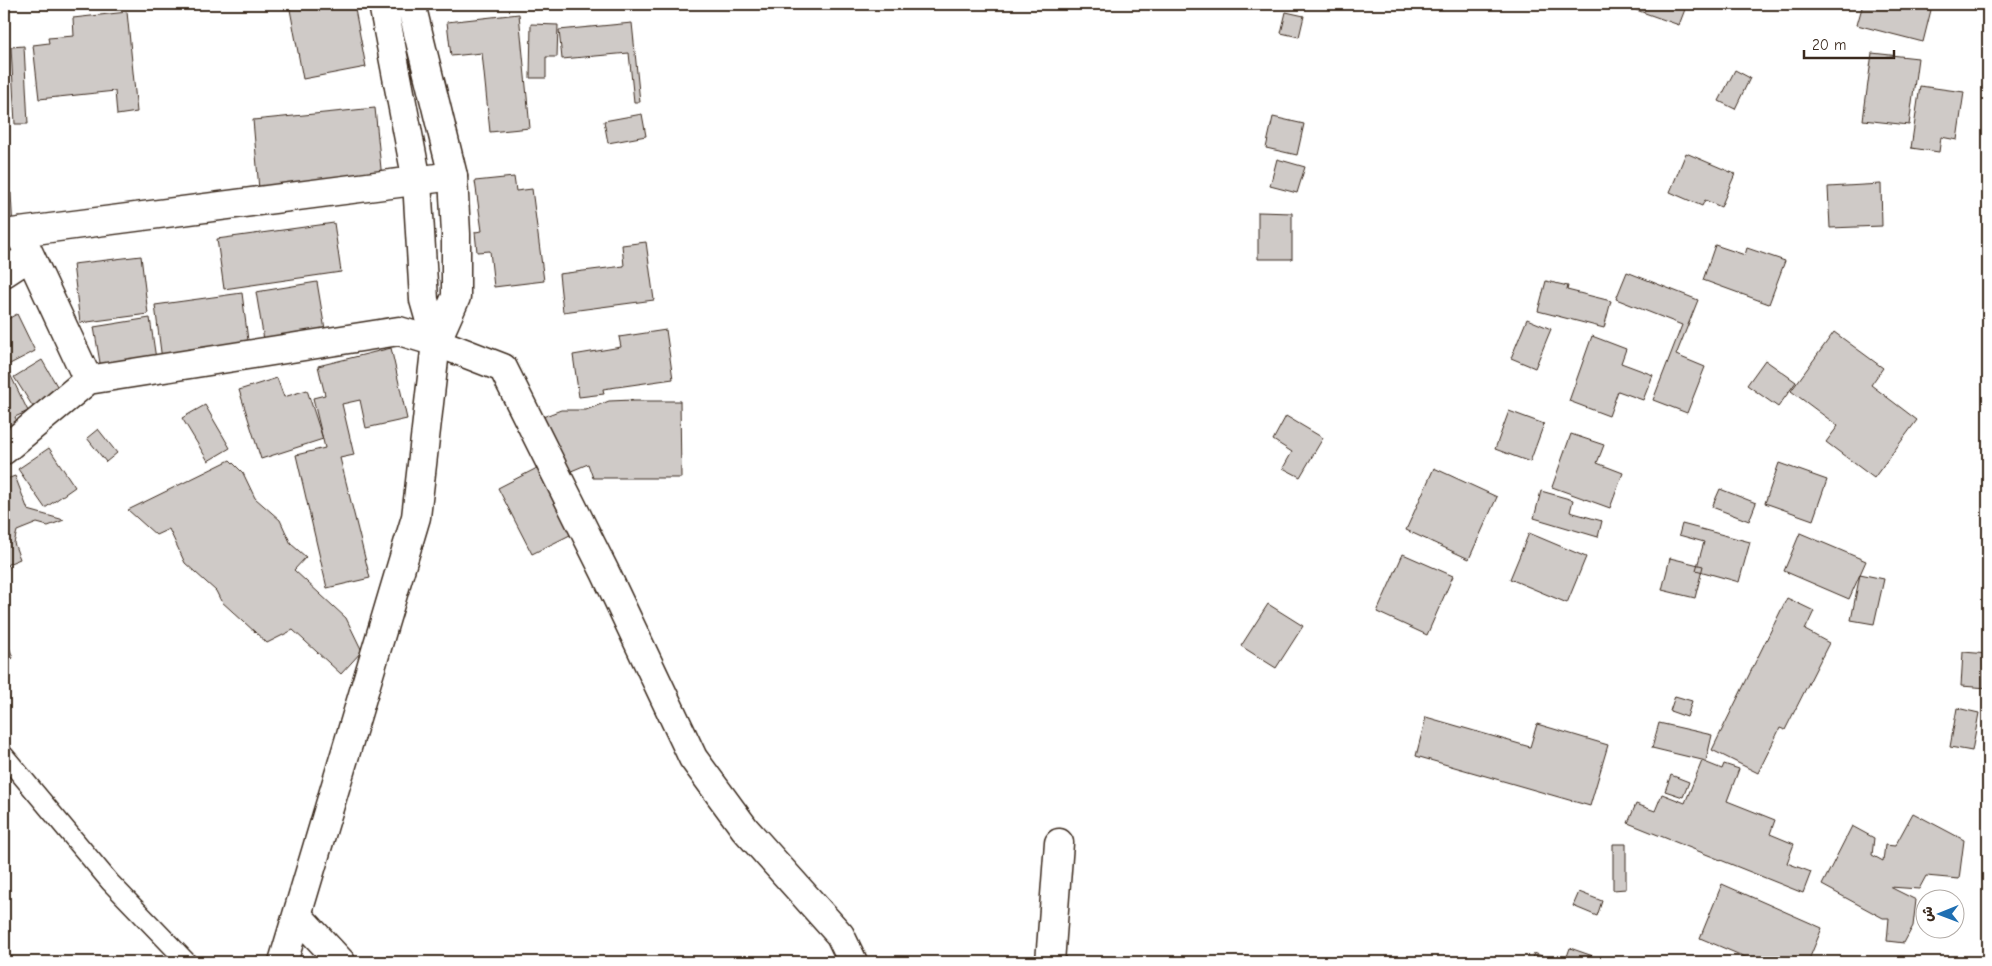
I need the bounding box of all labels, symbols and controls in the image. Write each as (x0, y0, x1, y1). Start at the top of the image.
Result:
scale bar (1804, 28, 1894, 60)
text: 20 m (1812, 36, 1846, 54)
north arrow (1914, 888, 1964, 938)
text: ش (1919, 906, 1936, 922)

